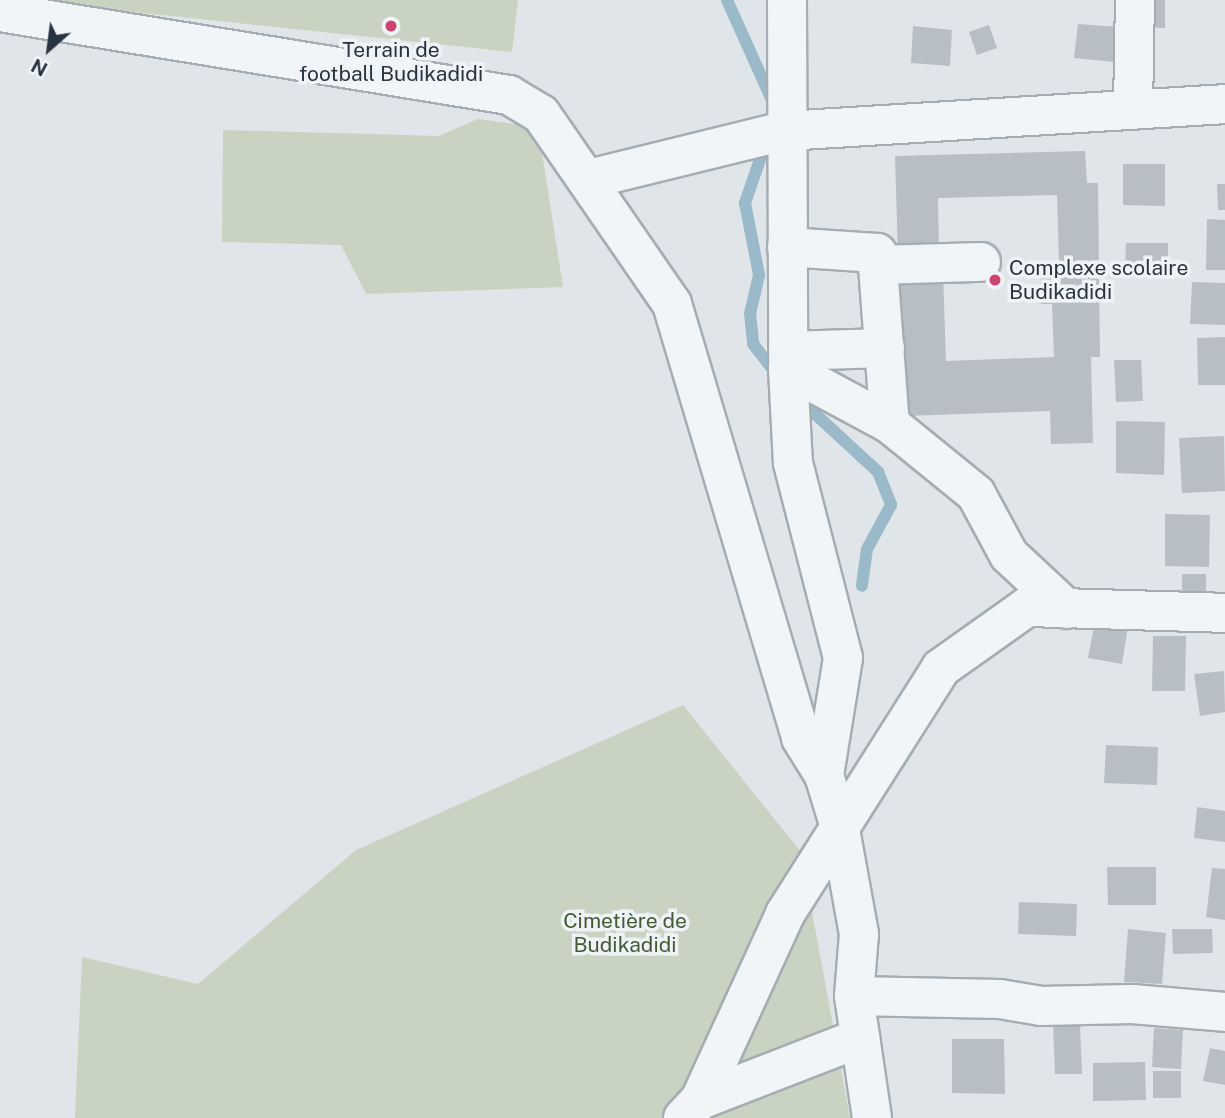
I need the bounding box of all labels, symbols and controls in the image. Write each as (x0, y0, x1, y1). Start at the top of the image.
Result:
north arrow (14, 14, 84, 84)
marker: Terrain de football Budikadidi (383, 18, 399, 34)
place label: Terrain de football Budikadidi (299, 37, 483, 87)
text: N (27, 54, 51, 81)
place label: Complexe scolaire Budikadidi (1009, 255, 1188, 305)
marker: Complexe scolaire Budikadidi (987, 272, 1003, 288)
park label: Cimetière de Budikadidi (563, 908, 687, 958)

